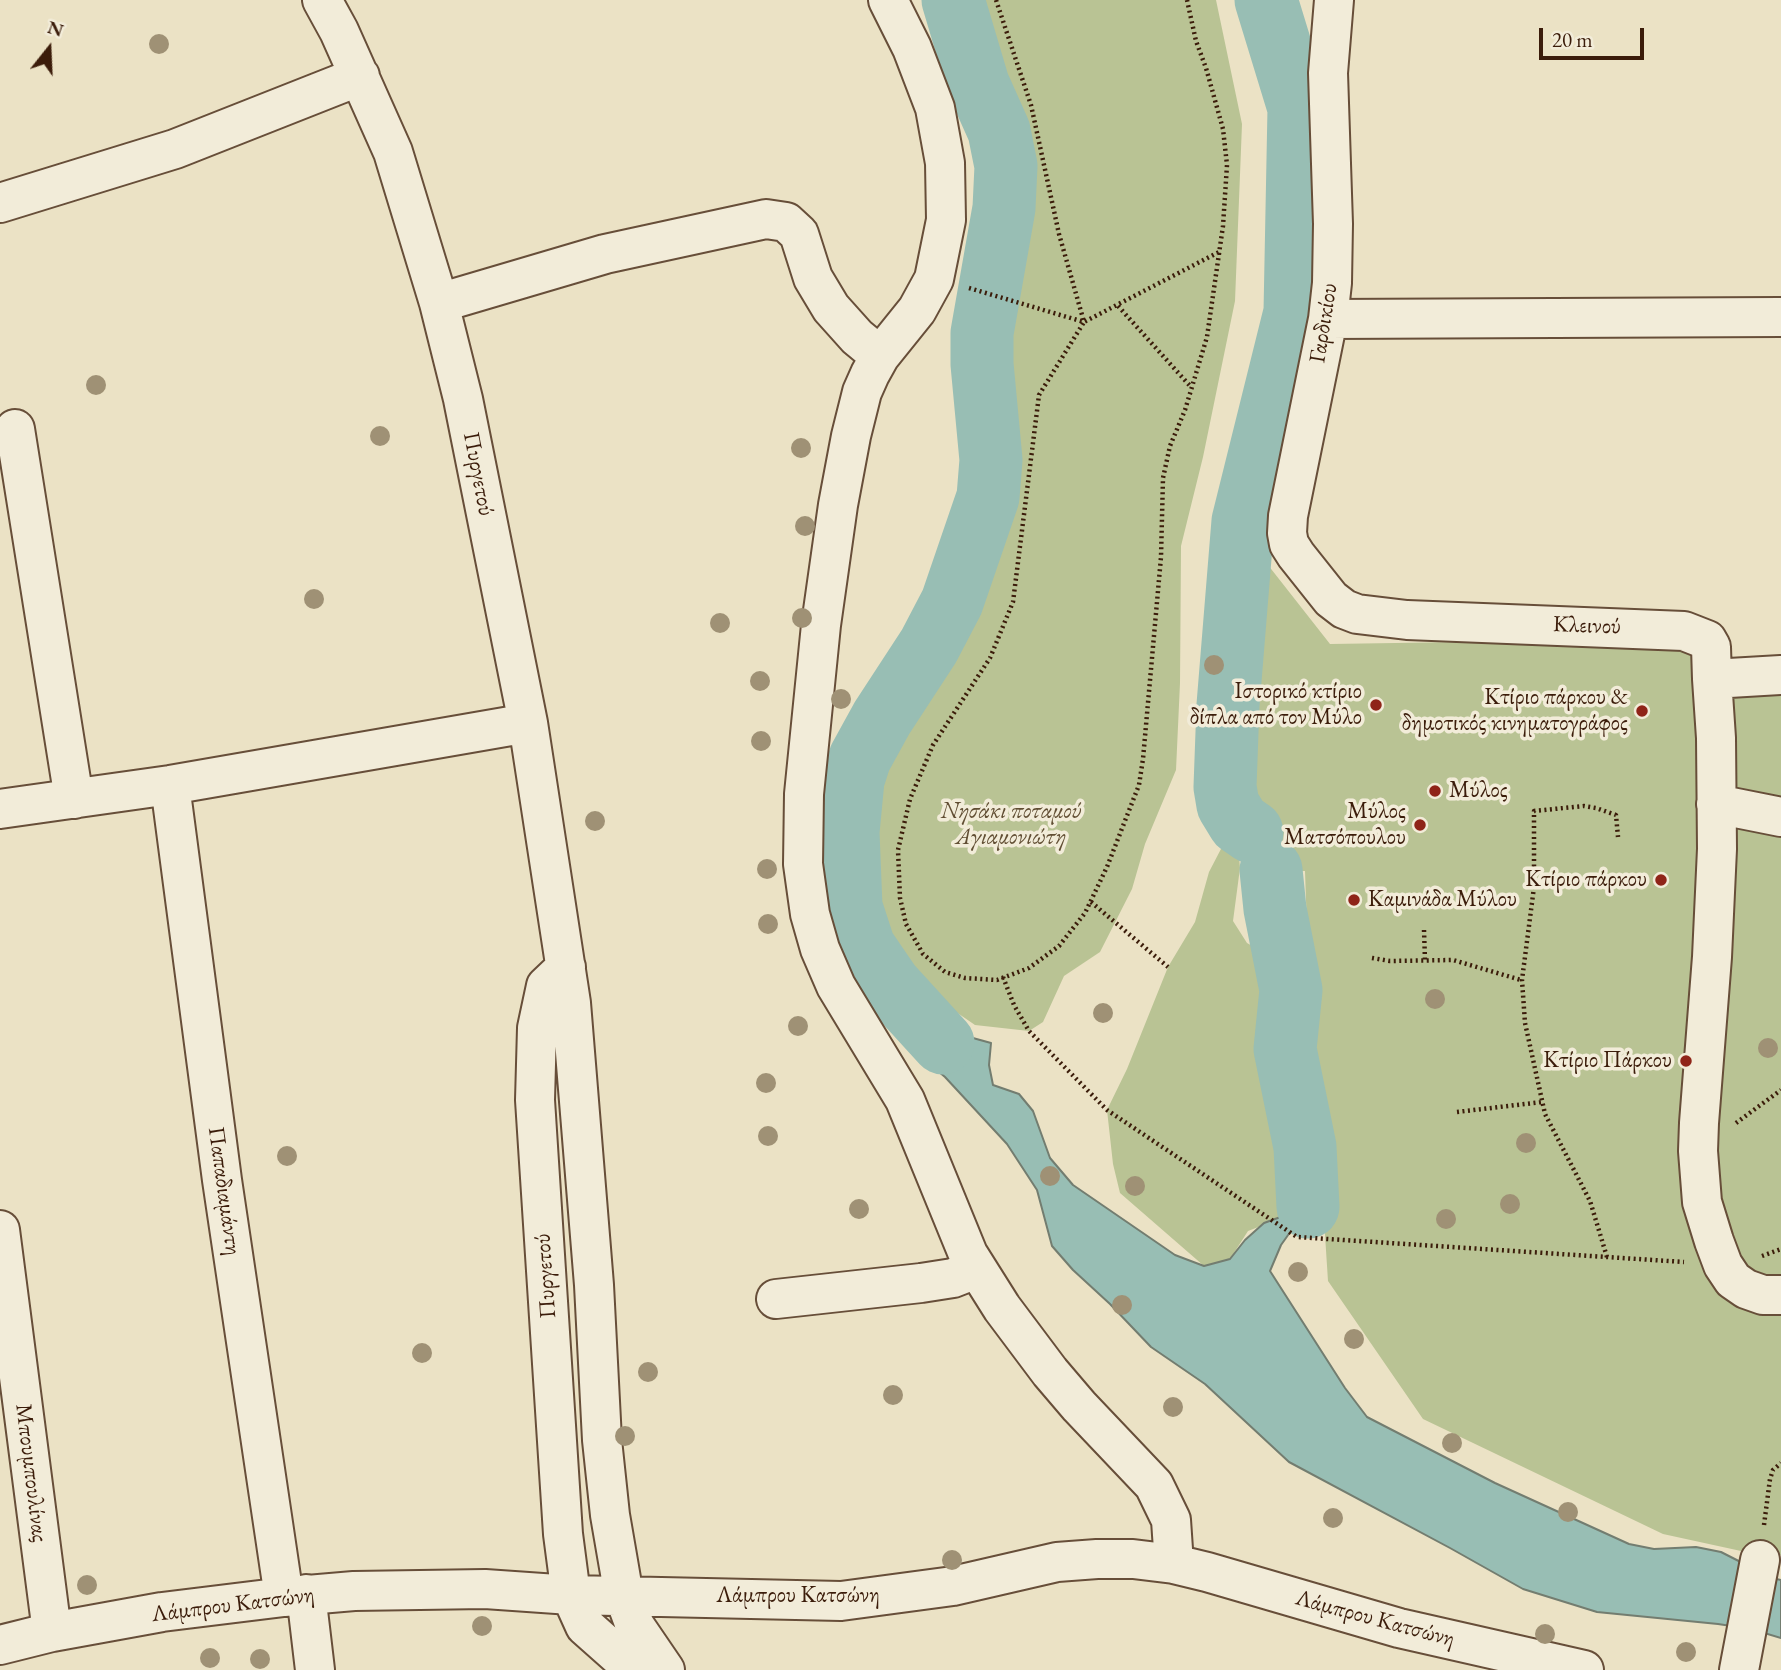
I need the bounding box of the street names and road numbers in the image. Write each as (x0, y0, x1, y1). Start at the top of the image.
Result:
street label: Γαρδικίου (1304, 281, 1344, 365)
street label: Πυργετού (456, 430, 500, 518)
street label: Κλεινού (1552, 611, 1622, 641)
street label: Παπαδιαμάντη (201, 1125, 247, 1257)
street label: Πυργετού (529, 1233, 563, 1319)
street label: Μπουμπουλίνας (9, 1402, 53, 1544)
street label: Λάμπρου Κατσώνη (150, 1581, 316, 1629)
street label: Λάμπρου Κατσώνη (716, 1582, 880, 1610)
street label: Λάμπρου Κατσώνη (1292, 1585, 1458, 1653)

